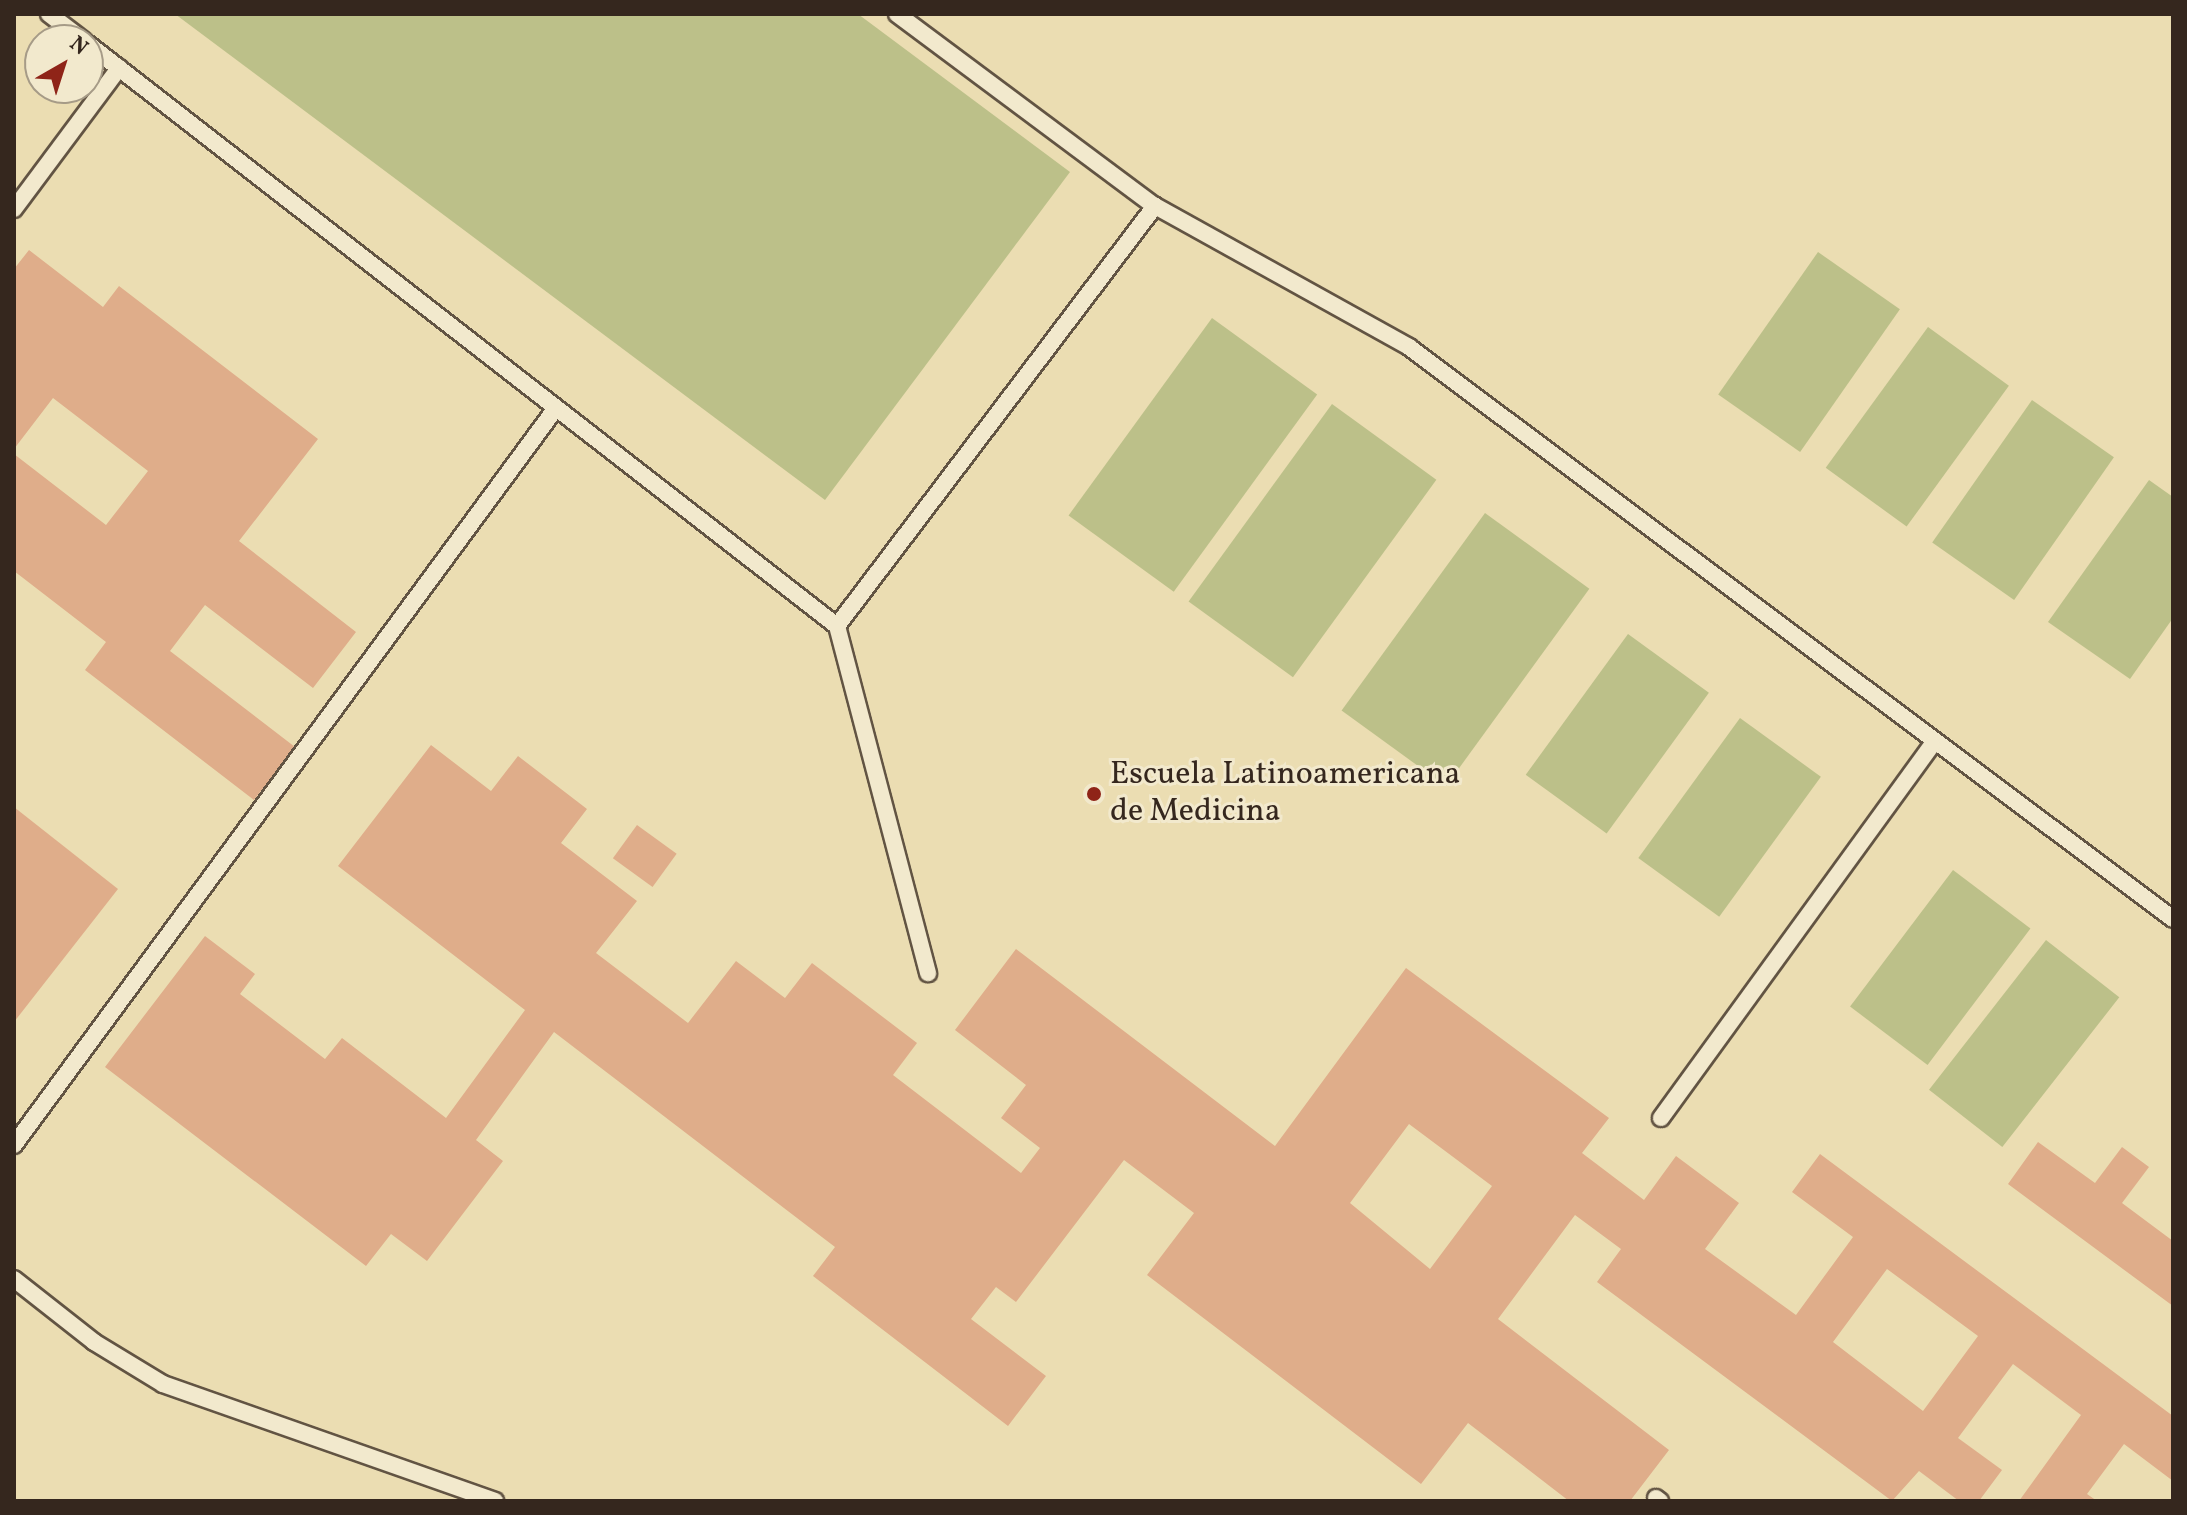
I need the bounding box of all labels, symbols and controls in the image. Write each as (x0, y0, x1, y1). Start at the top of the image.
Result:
north arrow (24, 24, 104, 104)
text: N (62, 29, 94, 64)
place label: Escuela Latinoamericana de Medicina (1110, 757, 1460, 832)
marker: Escuela Latinoamericana de Medicina (1085, 785, 1103, 803)

